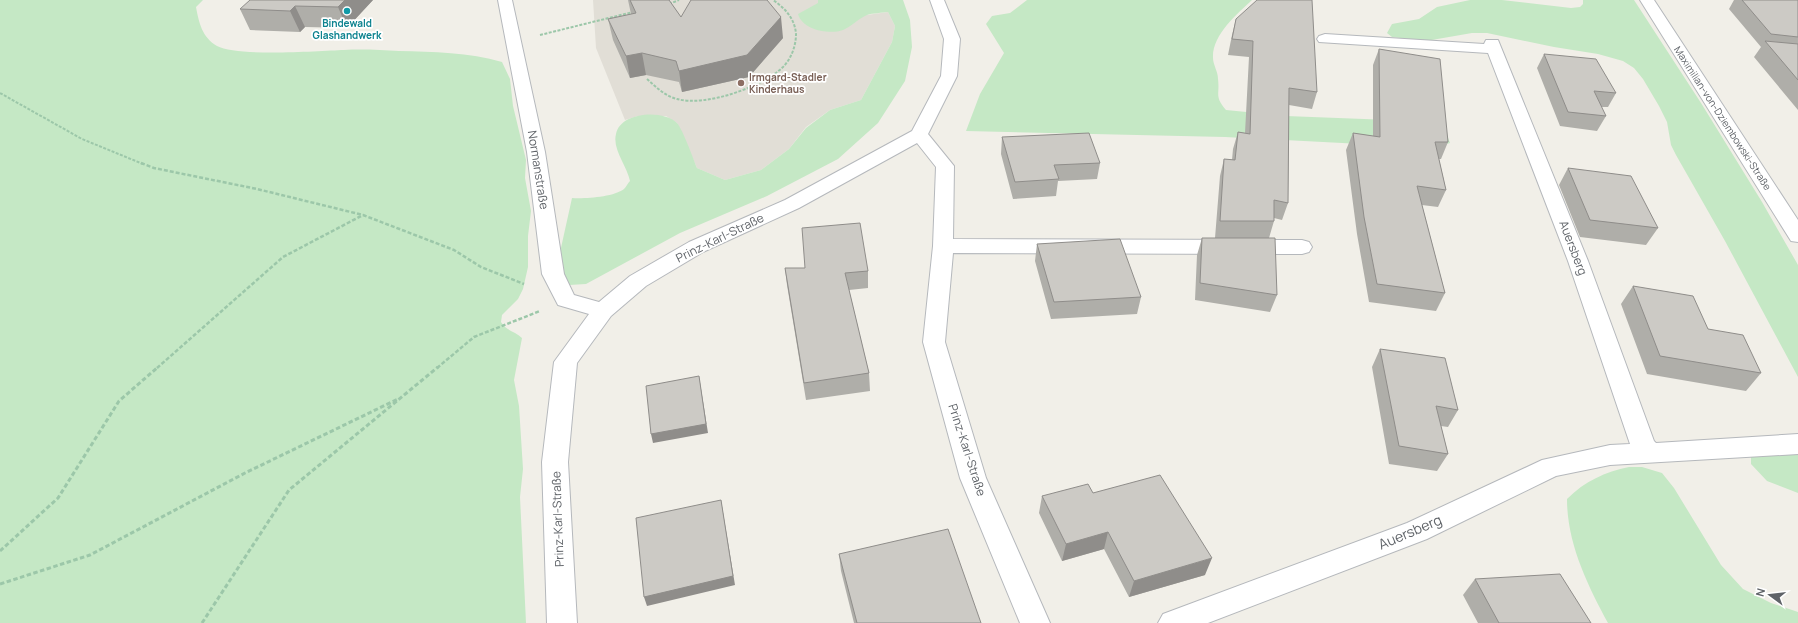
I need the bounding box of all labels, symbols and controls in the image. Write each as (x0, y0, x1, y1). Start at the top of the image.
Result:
marker: Bindewald Glashandwerk (342, 6, 352, 16)
place label: Bindewald Glashandwerk (313, 16, 382, 42)
street label: Maximilian-von-Dziembowski-Straße (1671, 43, 1775, 193)
place label: Irmgard-Stadler Kinderhaus (749, 70, 827, 96)
marker: Irmgard-Stadler Kinderhaus (736, 78, 746, 88)
street label: Normanstraße (524, 129, 553, 211)
street label: Prinz-Karl-Straße (673, 209, 767, 266)
street label: Auersberg (1555, 218, 1592, 278)
street label: Prinz-Karl-Straße (945, 402, 990, 498)
street label: Prinz-Karl-Straße (547, 471, 568, 567)
street label: Auersberg (1375, 510, 1444, 553)
north arrow (1750, 575, 1790, 615)
text: N (1752, 586, 1768, 598)

